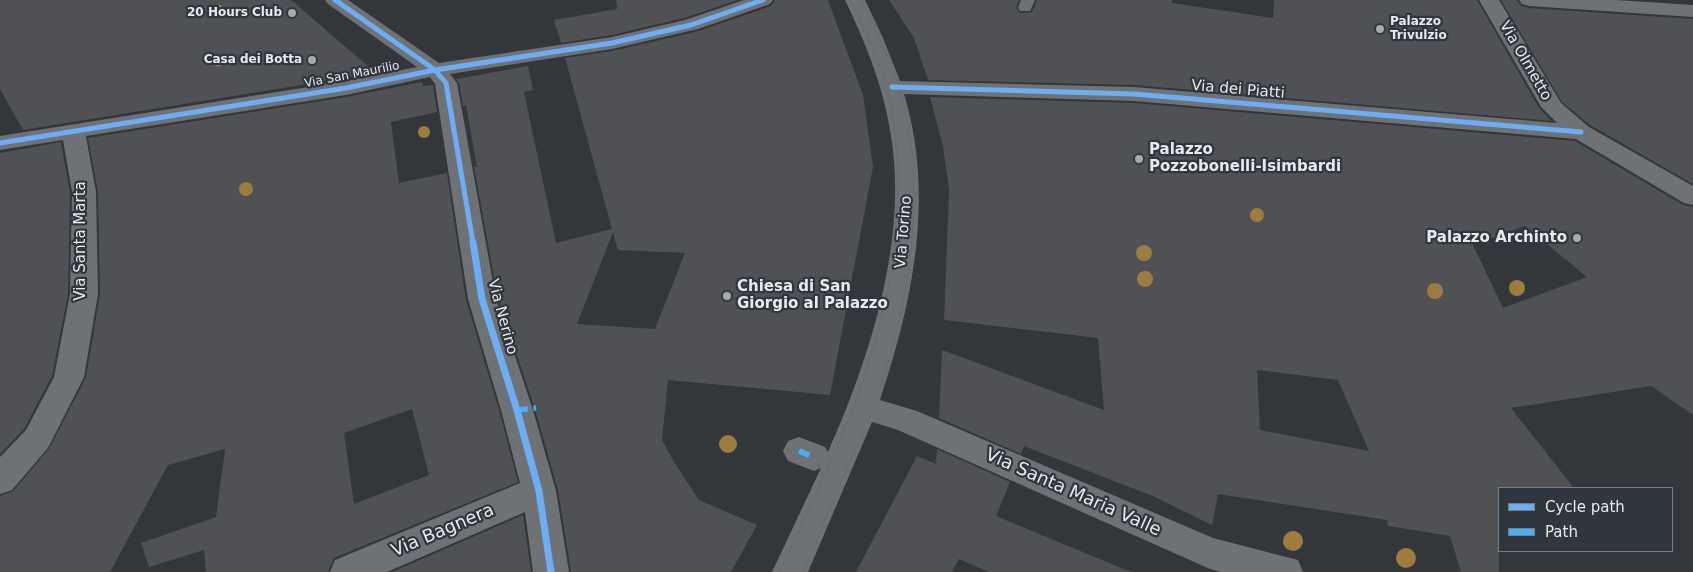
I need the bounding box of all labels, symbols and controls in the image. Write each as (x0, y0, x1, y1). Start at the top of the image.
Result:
place label: 20 Hours Club (187, 6, 282, 20)
marker: 20 Hours Club (286, 7, 298, 19)
place label: Palazzo Trivulzio (1390, 15, 1447, 43)
street label: Via Olmetto (1495, 18, 1555, 104)
marker: Palazzo Trivulzio (1374, 23, 1386, 35)
place label: Casa dei Botta (204, 53, 302, 67)
marker: Casa dei Botta (306, 54, 318, 66)
street label: Via San Maurilio (303, 59, 401, 91)
street label: Via dei Piatti (1191, 77, 1285, 103)
place label: Palazzo Pozzobonelli-Isimbardi (1149, 141, 1341, 176)
marker: Palazzo Pozzobonelli-Isimbardi (1133, 153, 1145, 165)
street label: Via Santa Marta (72, 181, 90, 301)
street label: Via Torino (892, 195, 916, 269)
place label: Palazzo Archinto (1426, 229, 1567, 247)
marker: Palazzo Archinto (1571, 232, 1583, 244)
street label: Via Nerino (483, 277, 521, 357)
place label: Chiesa di San Giorgio al Palazzo (737, 278, 888, 313)
marker: Chiesa di San Giorgio al Palazzo (721, 290, 733, 302)
street label: Via Santa Maria Valle (982, 444, 1164, 542)
legend (1498, 487, 1673, 552)
text: Cycle path (1545, 498, 1625, 516)
street label: Via Bagnera (388, 500, 498, 562)
text: Path (1545, 523, 1578, 541)

